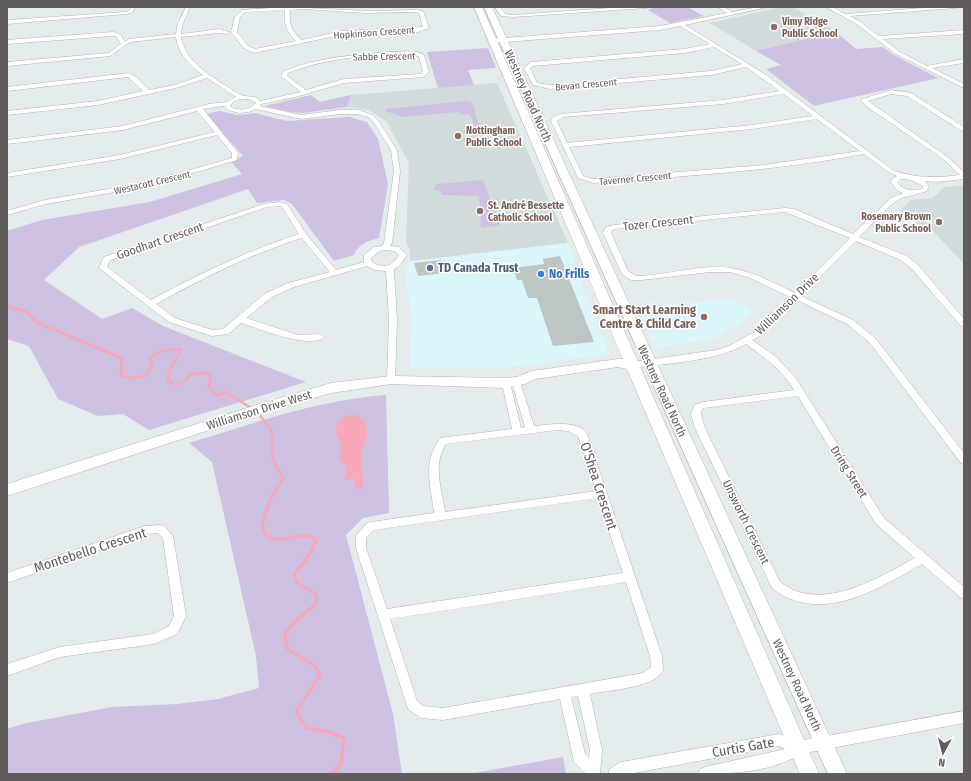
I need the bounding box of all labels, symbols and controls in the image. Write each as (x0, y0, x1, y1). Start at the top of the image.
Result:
place label: Vimy Ridge Public School (781, 16, 838, 40)
marker: Vimy Ridge Public School (769, 22, 779, 32)
street label: Hopkinson Crescent (333, 24, 416, 42)
street label: Westney Road North (501, 47, 555, 145)
street label: Sabbe Crescent (353, 50, 416, 64)
street label: Bevan Crescent (555, 76, 618, 94)
place label: Nottingham Public School (466, 125, 522, 149)
marker: Nottingham Public School (453, 131, 463, 141)
street label: Westacott Crescent (113, 168, 192, 198)
street label: Taverner Crescent (598, 170, 673, 188)
place label: St. André Bessette Catholic School (488, 199, 564, 224)
marker: St. André Bessette Catholic School (475, 206, 485, 216)
place label: Rosemary Brown Public School (861, 211, 931, 235)
street label: Tozer Crescent (622, 212, 694, 234)
marker: Rosemary Brown Public School (934, 217, 944, 227)
street label: Goodhart Crescent (115, 220, 205, 262)
place label: TD Canada Trust (438, 261, 519, 275)
marker: TD Canada Trust (425, 263, 435, 273)
place label: No Frills (549, 267, 590, 281)
marker: No Frills (536, 269, 546, 279)
street label: Williamson Drive (752, 270, 822, 338)
place label: Smart Start Learning Centre & Child Care (593, 303, 696, 331)
marker: Smart Start Learning Centre & Child Care (699, 312, 709, 322)
street label: Westney Road North (635, 343, 689, 439)
street label: Williamson Drive West (205, 387, 313, 433)
street label: O'Shea Crescent (576, 440, 621, 533)
street label: Dring Street (828, 443, 870, 501)
street label: Unsworth Crescent (720, 478, 772, 566)
street label: Montebello Crescent (32, 524, 149, 577)
street label: Westney Road North (770, 637, 824, 733)
north arrow (923, 733, 963, 773)
street label: Curtis Gate (711, 734, 775, 761)
text: N (938, 756, 946, 769)

